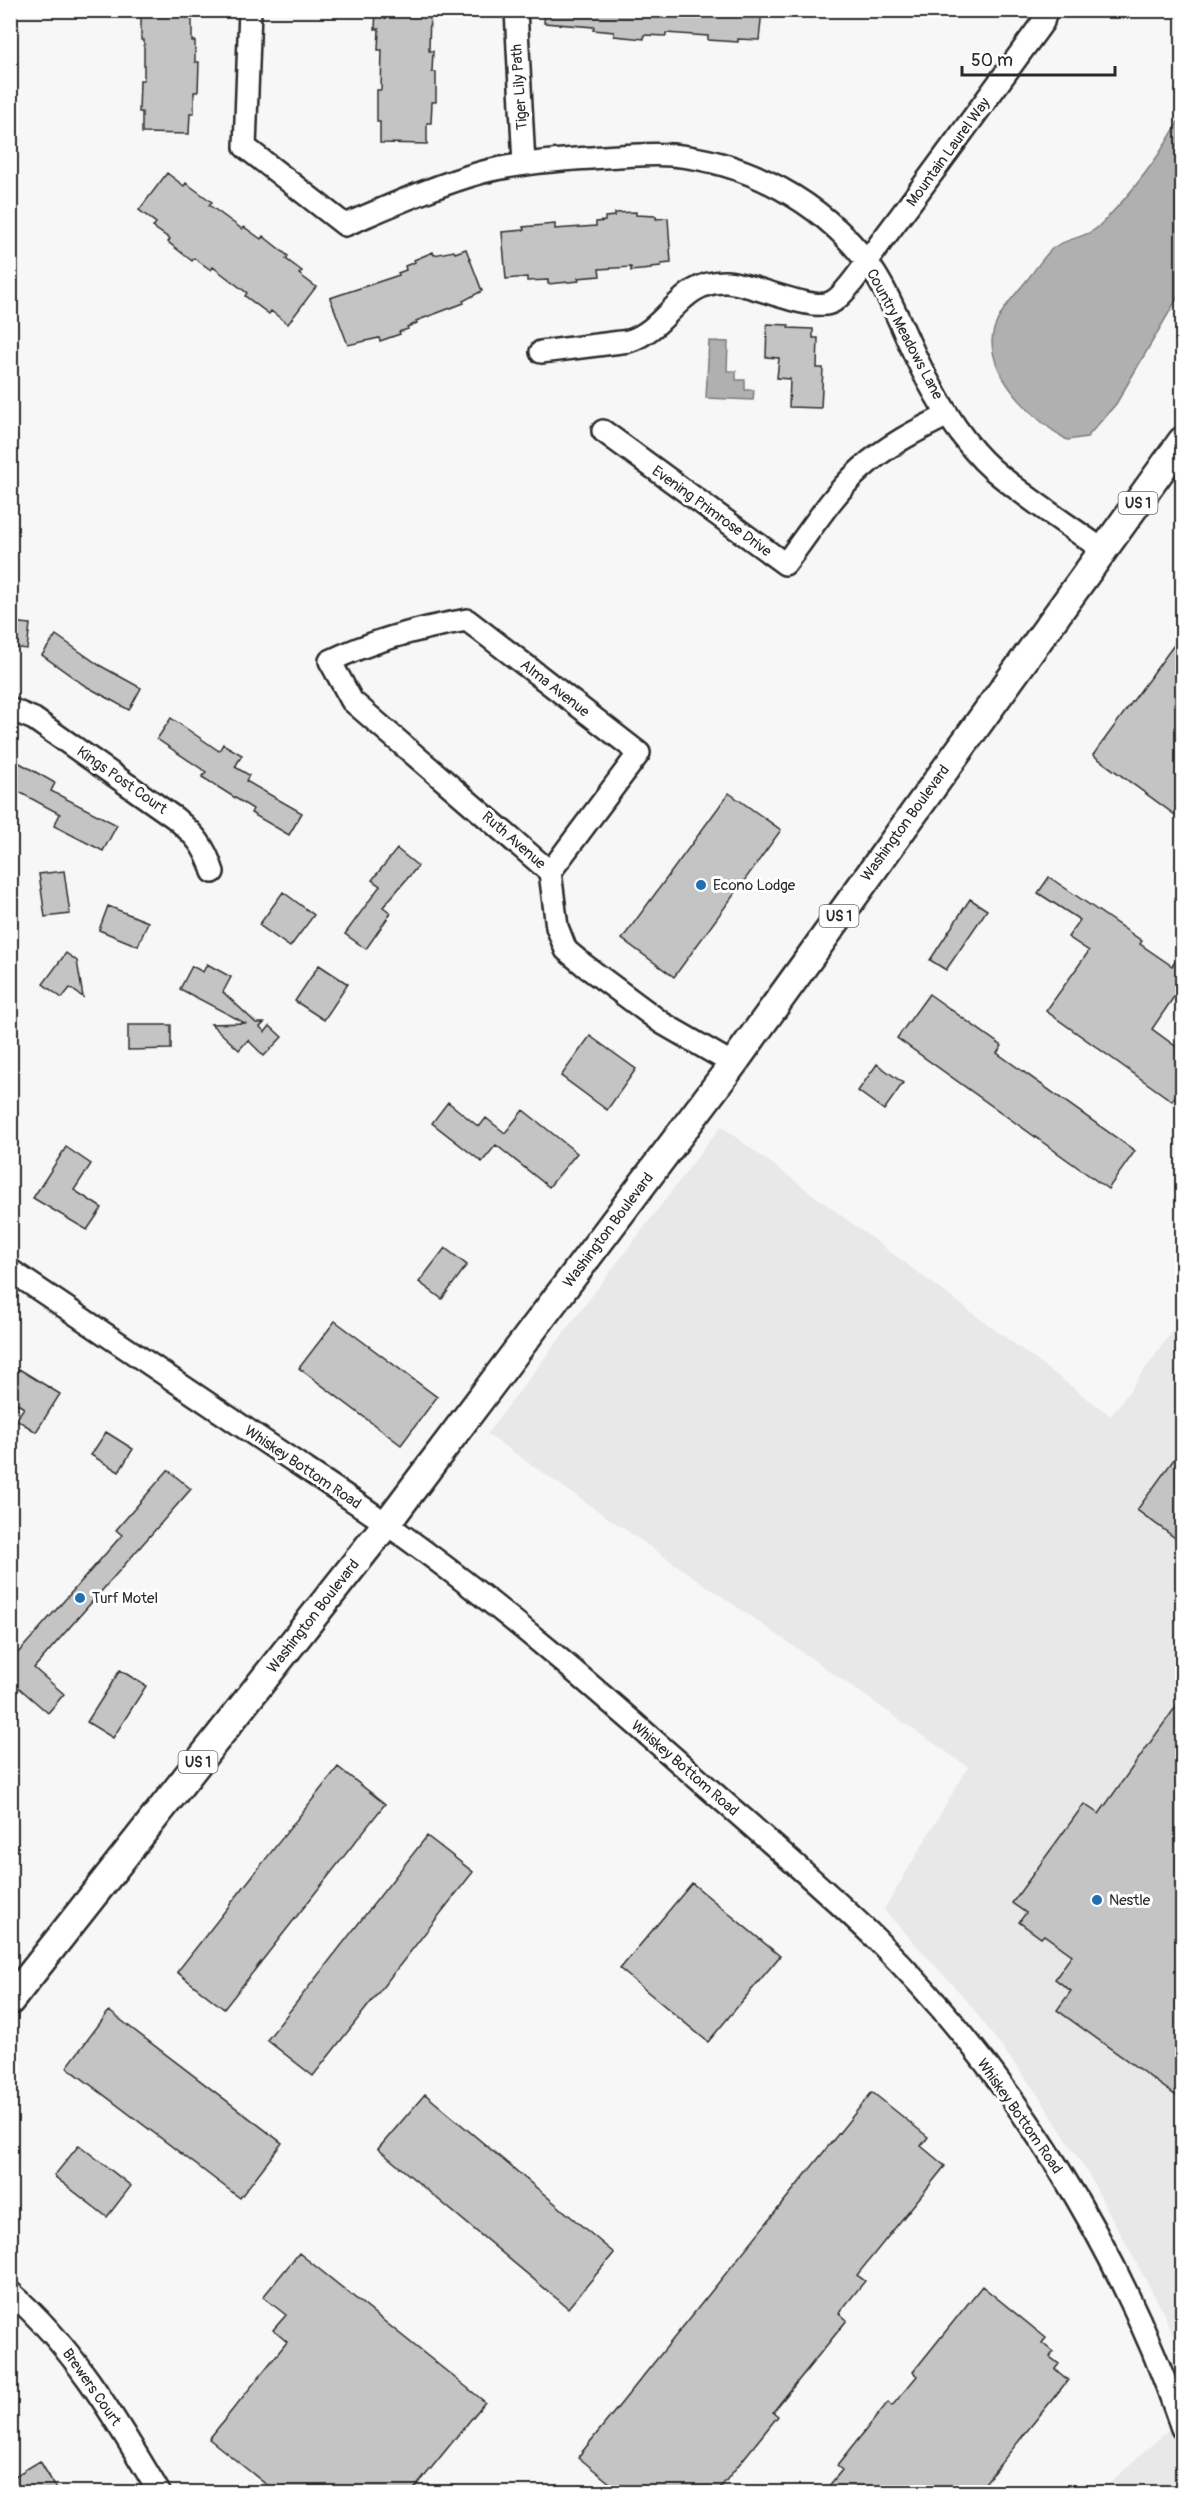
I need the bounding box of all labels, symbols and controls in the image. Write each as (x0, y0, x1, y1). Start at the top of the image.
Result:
scale bar (962, 39, 1115, 77)
street label: Tiger Lily Path (507, 43, 532, 131)
text: 50 m (971, 49, 1013, 72)
street label: Mountain Laurel Way (902, 94, 995, 211)
street label: Country Meadows Lane (862, 266, 947, 403)
street label: Evening Primrose Drive (648, 462, 776, 562)
road number: US 1 (1118, 492, 1158, 514)
street label: Alma Avenue (516, 655, 594, 722)
street label: Kings Post Court (73, 742, 171, 819)
street label: Washington Boulevard (857, 761, 954, 885)
street label: Ruth Avenue (478, 807, 550, 874)
place label: Econo Lodge (713, 876, 796, 895)
marker: Econo Lodge (694, 878, 708, 892)
road number: US 1 (820, 905, 858, 927)
street label: Washington Boulevard (559, 1169, 658, 1292)
street label: Whiskey Bottom Road (241, 1421, 365, 1513)
street label: Washington Boulevard (263, 1556, 364, 1677)
place label: Turf Motel (92, 1589, 158, 1608)
marker: Turf Motel (73, 1591, 87, 1605)
street label: Whiskey Bottom Road (627, 1716, 742, 1820)
road number: US 1 (178, 1751, 218, 1773)
place label: Nestle (1109, 1891, 1151, 1910)
marker: Nestle (1090, 1893, 1104, 1907)
street label: Whiskey Bottom Road (973, 2055, 1067, 2178)
street label: Brewers Court (58, 2345, 126, 2430)

